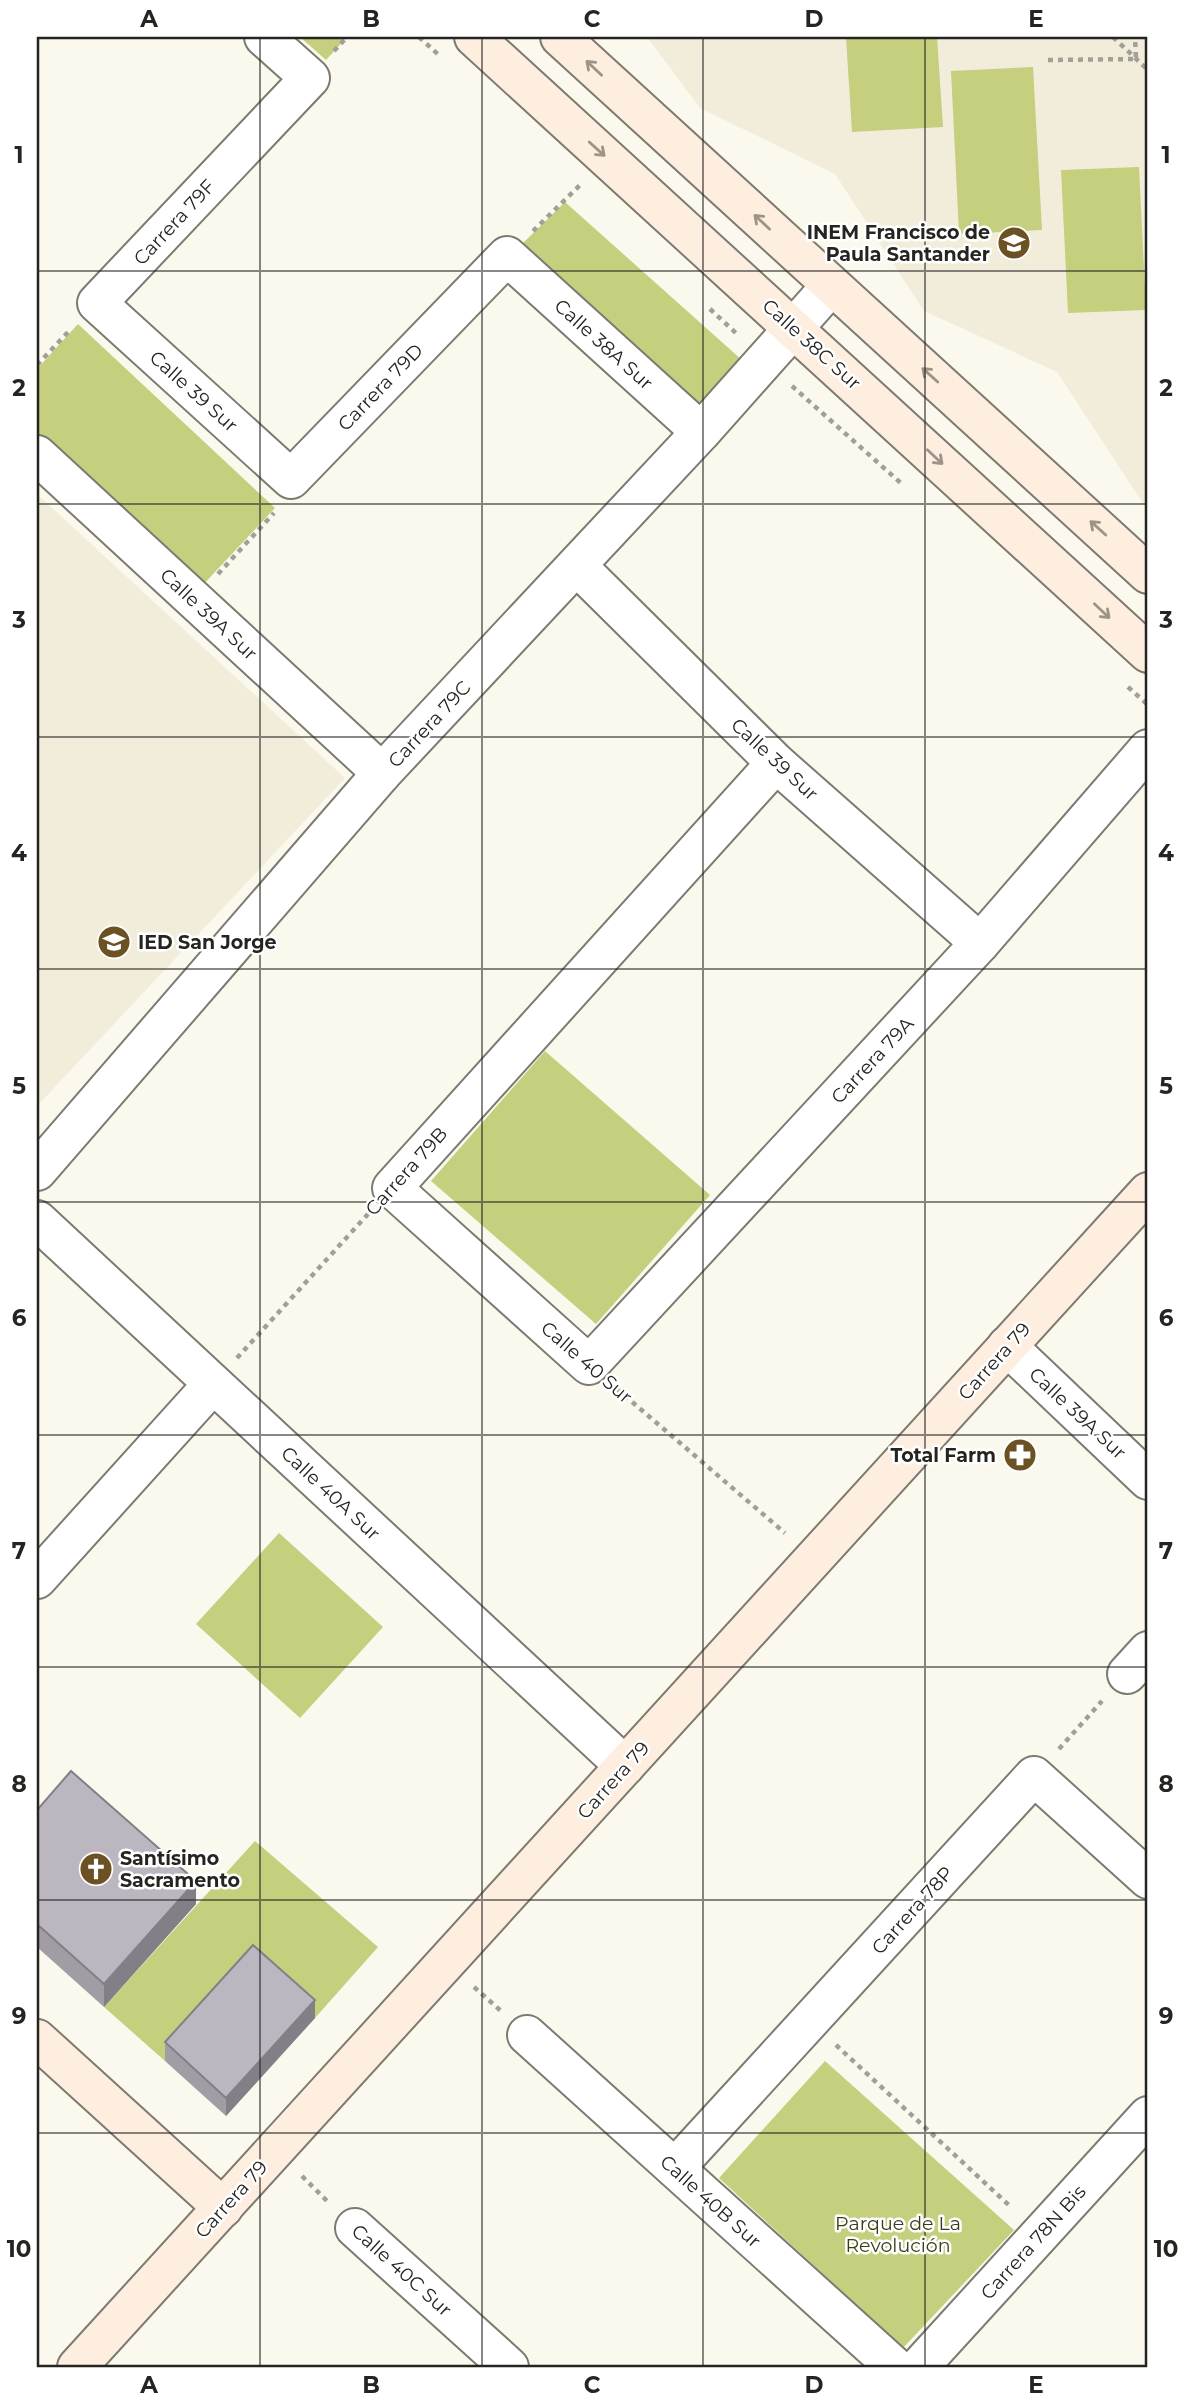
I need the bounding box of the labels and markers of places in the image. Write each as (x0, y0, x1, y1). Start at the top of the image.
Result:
place label: INEM Francisco de Paula Santander (807, 221, 990, 266)
school or university icon: INEM Francisco de Paula Santander (995, 224, 1033, 262)
school or university icon: IED San Jorge (95, 923, 133, 961)
place label: IED San Jorge (138, 931, 276, 954)
pharmacy icon: Total Farm (1001, 1436, 1039, 1474)
place label: Total Farm (890, 1444, 996, 1467)
place label: Santísimo Sacramento (120, 1847, 240, 1892)
church icon: Santísimo Sacramento (77, 1850, 115, 1888)

